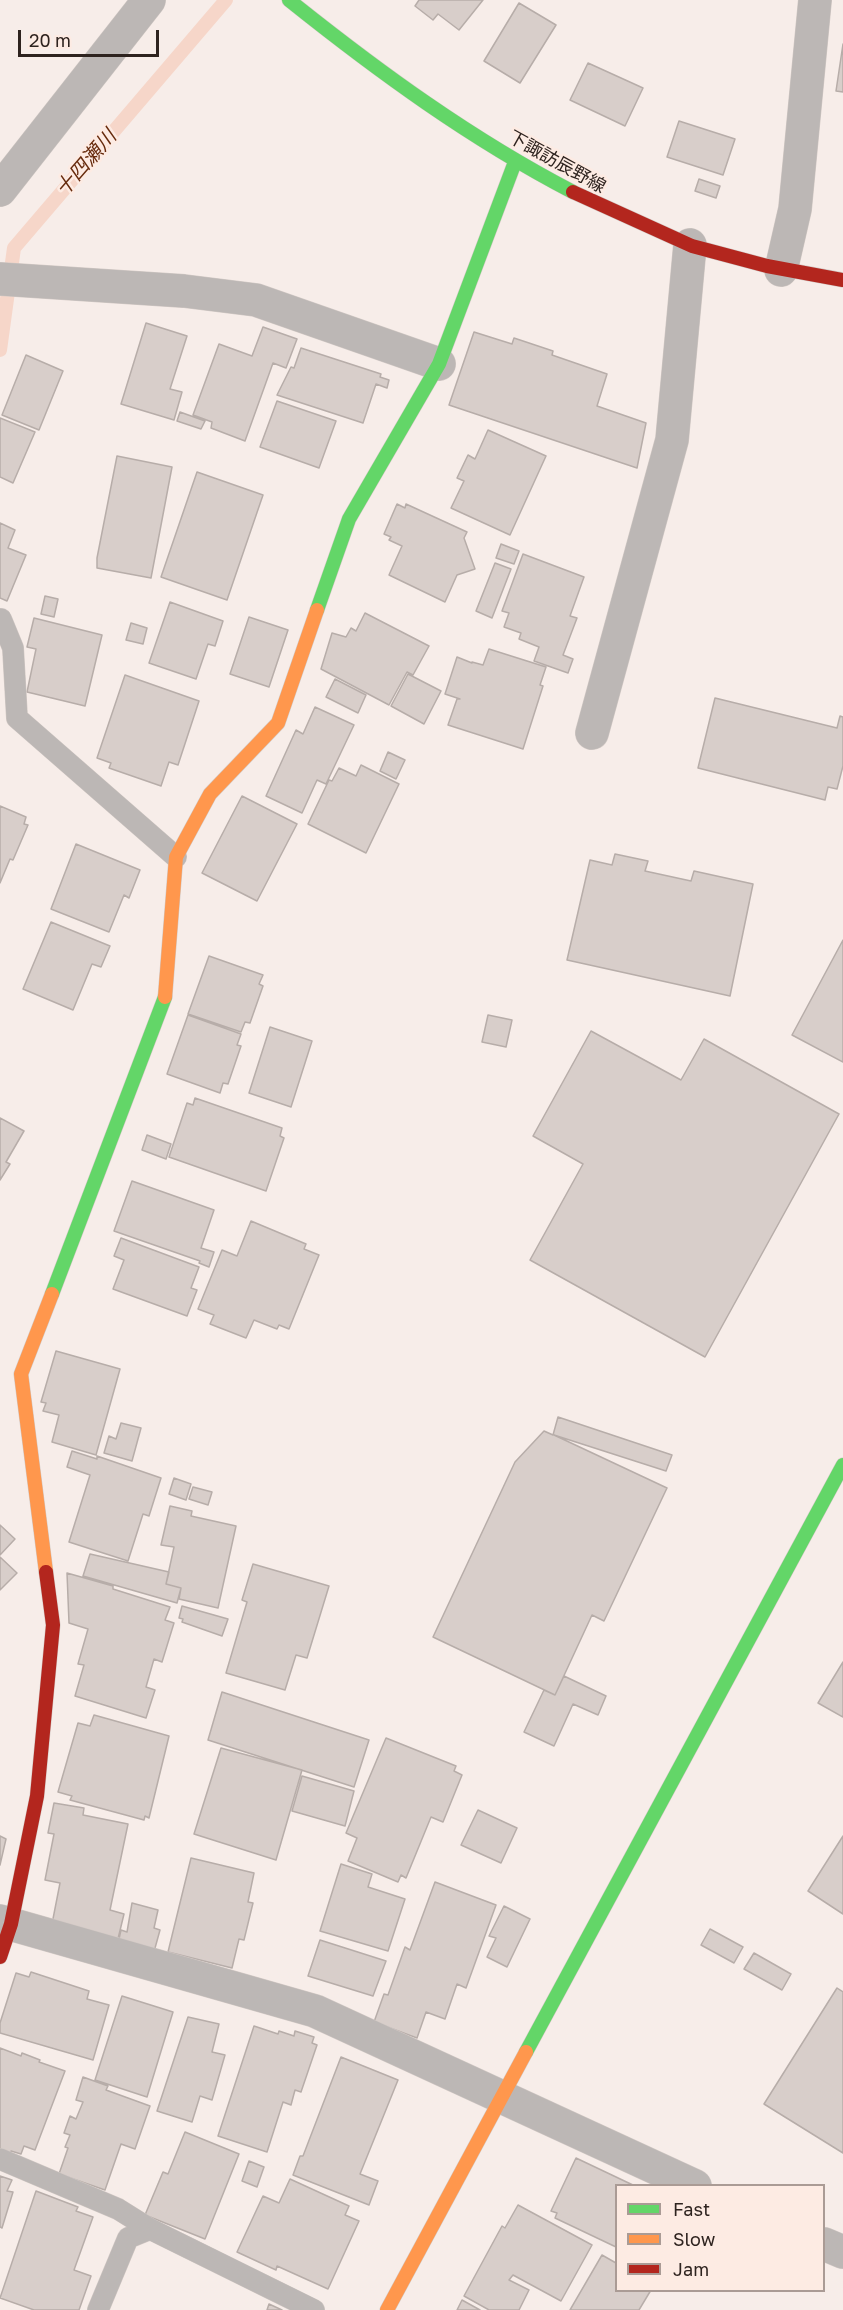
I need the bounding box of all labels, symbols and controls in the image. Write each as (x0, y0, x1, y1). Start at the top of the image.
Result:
scale bar (21, 18, 162, 56)
text: 20 m (29, 29, 71, 51)
water label: 十四瀬川 (51, 125, 121, 201)
street label: 下諏訪辰野線 (505, 126, 609, 198)
legend (615, 2184, 825, 2292)
text: Fast (673, 2198, 710, 2220)
text: Slow (673, 2228, 715, 2250)
text: Jam (673, 2258, 709, 2280)

